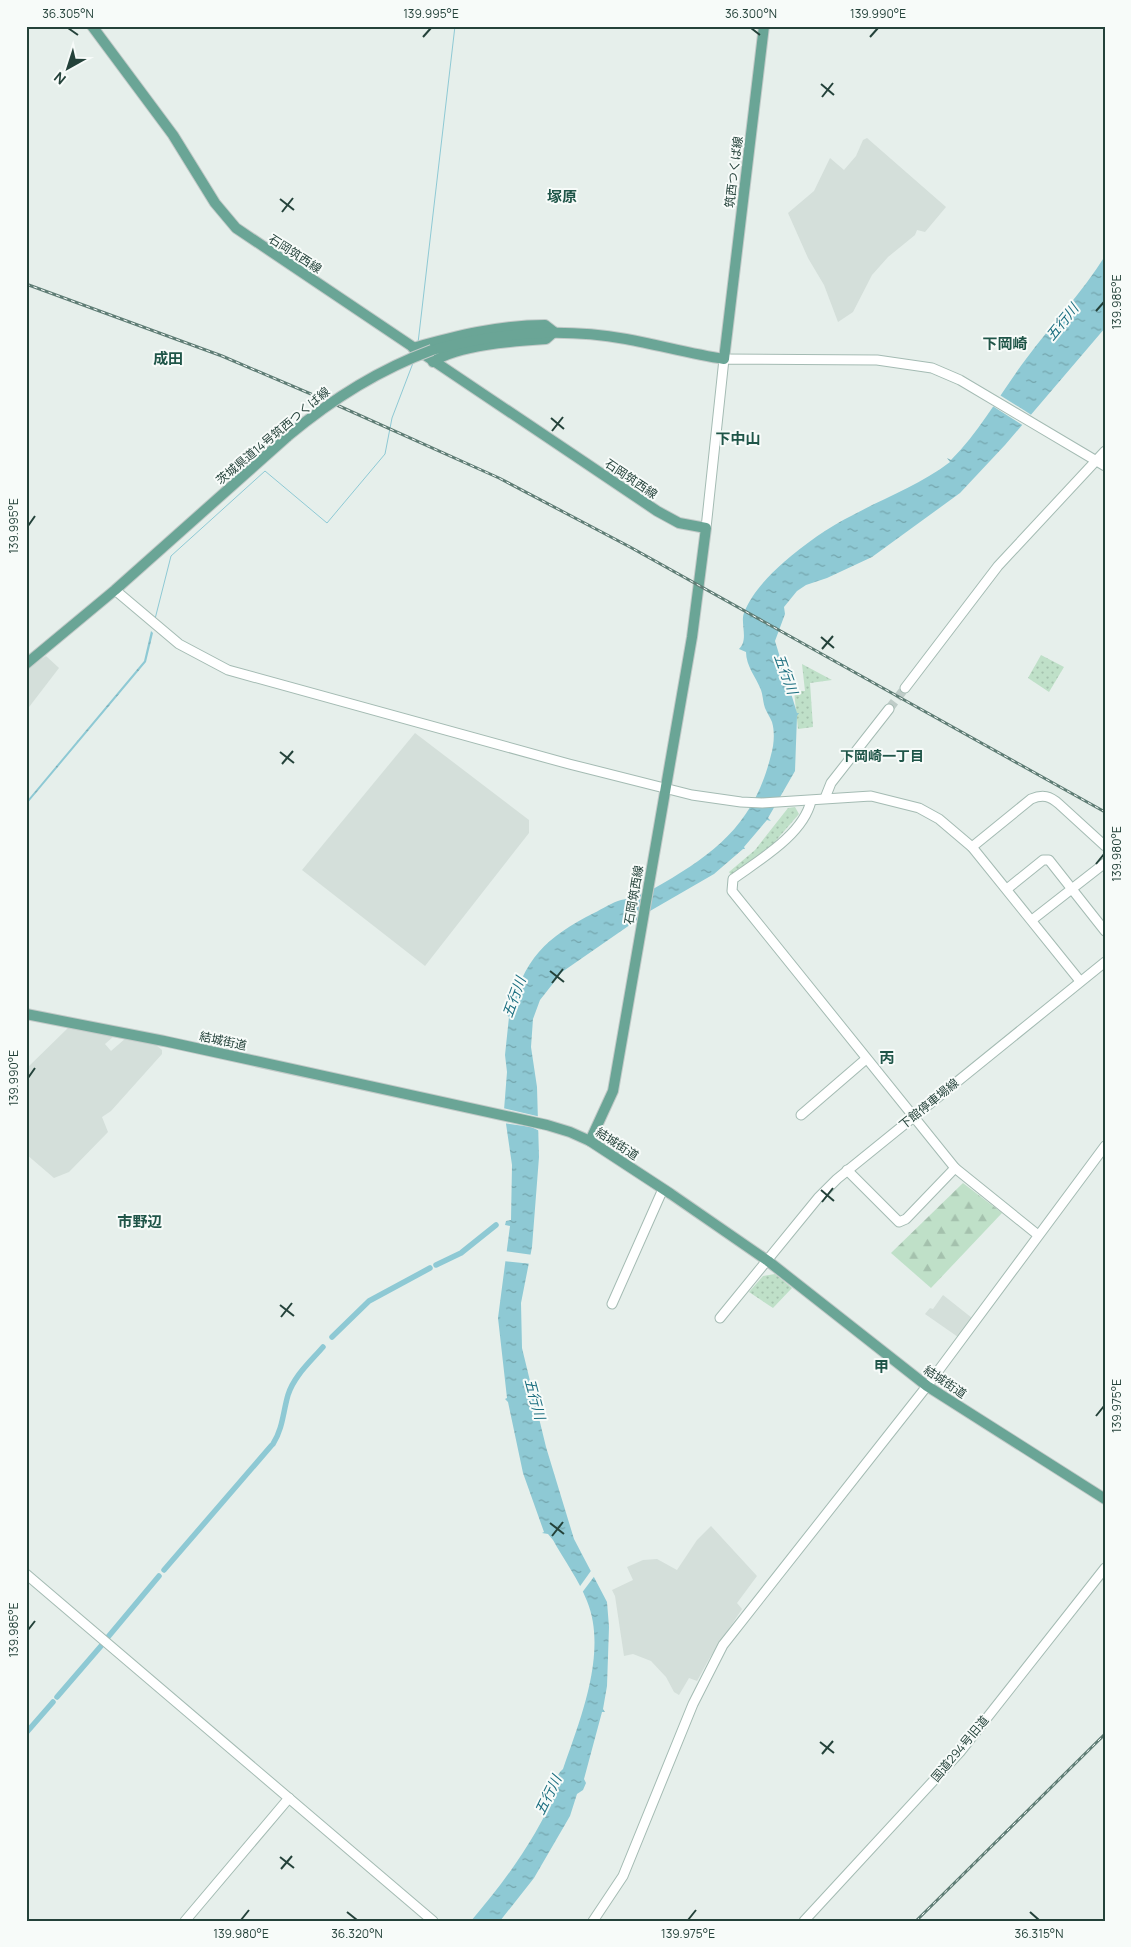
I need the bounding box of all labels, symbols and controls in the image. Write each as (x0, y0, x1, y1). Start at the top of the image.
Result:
text: 36.305°N (42, 5, 94, 22)
text: 139.995°E (403, 5, 459, 22)
text: 36.300°N (725, 5, 777, 22)
text: 139.990°E (850, 5, 906, 22)
north arrow (42, 42, 92, 92)
text: N (50, 68, 69, 89)
street label: 筑西つくば線 (721, 135, 746, 209)
district label: 塚原 (547, 186, 577, 207)
street label: 石岡筑西線 (265, 230, 325, 277)
text: 139.985°E (1108, 274, 1125, 330)
water label: 五行川 (1041, 298, 1083, 344)
district label: 下岡崎 (982, 333, 1028, 354)
district label: 成田 (153, 348, 183, 369)
street label: 茨城県道14号筑西つくば線 (212, 383, 333, 488)
district label: 下中山 (715, 428, 761, 449)
street label: 石岡筑西線 (602, 455, 661, 502)
text: 139.995°E (5, 498, 22, 554)
water label: 五行川 (770, 651, 803, 699)
district label: 下岡崎一丁目 (840, 746, 924, 765)
text: 139.980°E (1108, 826, 1125, 882)
street label: 石岡筑西線 (620, 864, 647, 926)
water label: 五行川 (497, 972, 530, 1020)
street label: 結城街道 (198, 1027, 248, 1054)
district label: 丙 (879, 1047, 895, 1068)
text: 139.990°E (5, 1050, 22, 1106)
street label: 下館停車場線 (895, 1074, 962, 1133)
street label: 結城街道 (593, 1123, 642, 1164)
district label: 市野辺 (117, 1211, 163, 1232)
district label: 甲 (873, 1356, 889, 1377)
street label: 結城街道 (921, 1361, 970, 1402)
water label: 五行川 (521, 1376, 551, 1424)
text: 139.975°E (1108, 1379, 1125, 1433)
text: 139.985°E (5, 1602, 22, 1658)
street label: 国道294号旧道 (927, 1712, 992, 1785)
water label: 五行川 (530, 1770, 566, 1818)
text: 139.980°E (213, 1925, 269, 1942)
text: 36.320°N (331, 1925, 383, 1942)
text: 139.975°E (661, 1925, 715, 1942)
text: 36.315°N (1015, 1925, 1063, 1942)

